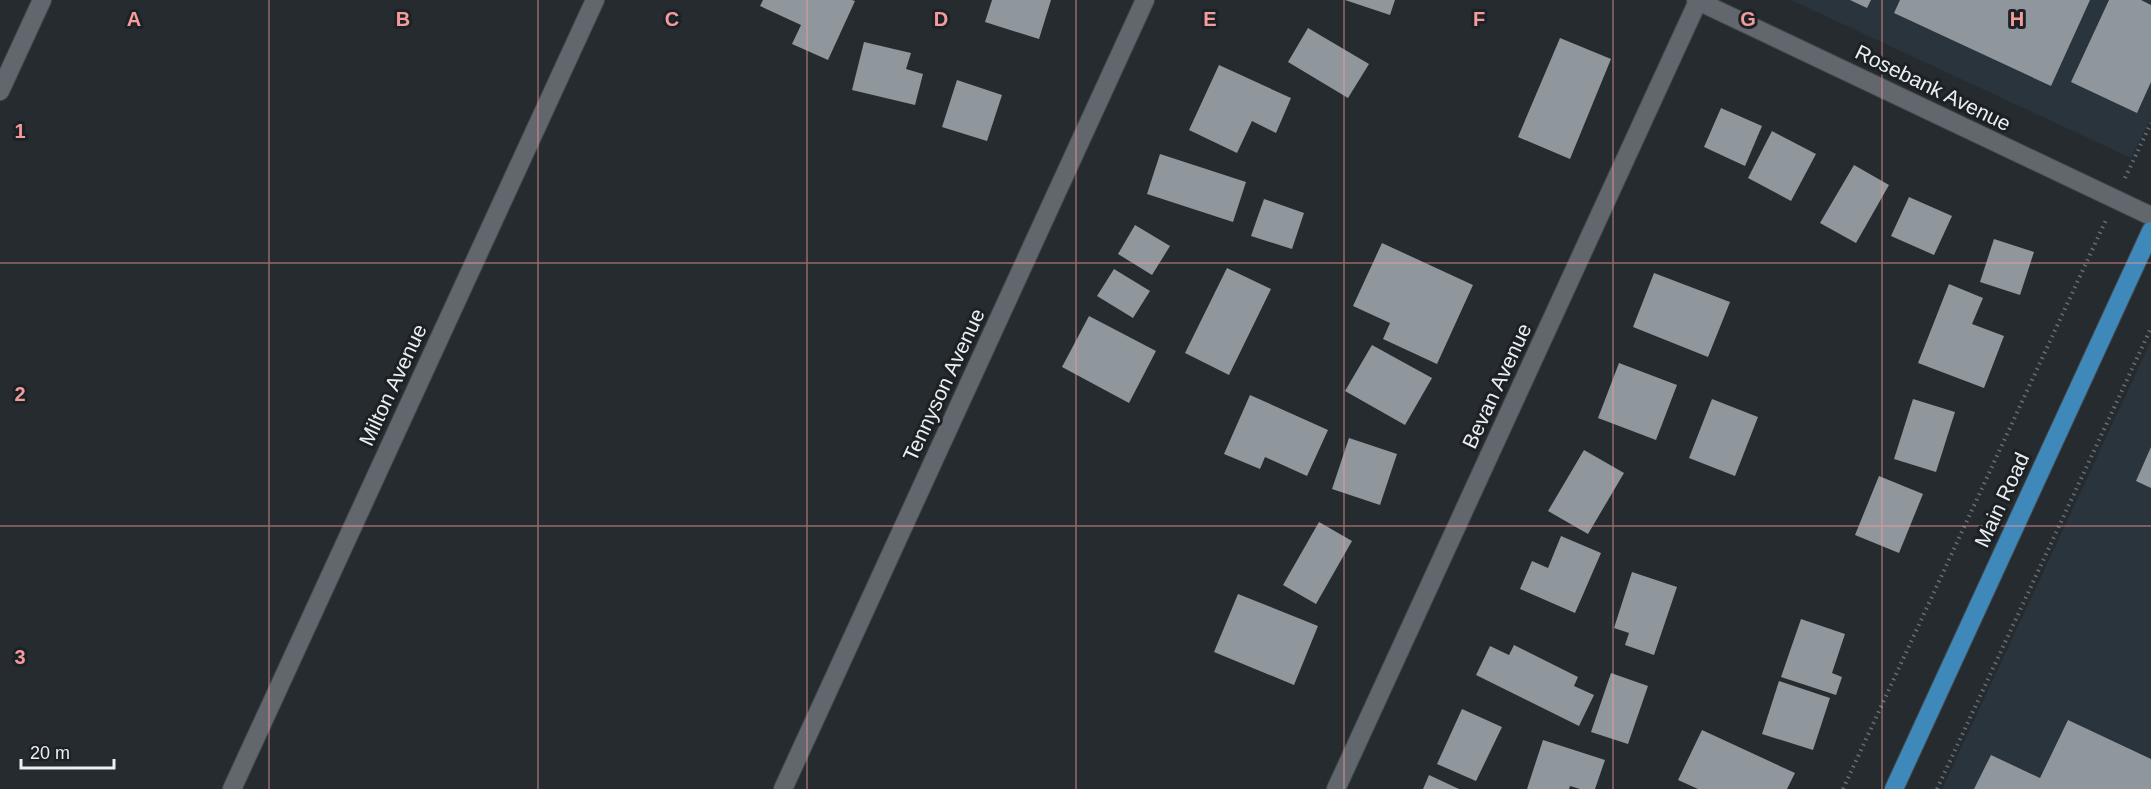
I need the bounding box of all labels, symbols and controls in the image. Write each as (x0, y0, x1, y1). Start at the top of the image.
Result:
text: A (127, 8, 141, 30)
text: B (396, 8, 410, 30)
text: C (665, 8, 679, 30)
text: D (934, 8, 948, 30)
text: E (1203, 8, 1217, 30)
text: F (1473, 8, 1485, 30)
text: G (1740, 8, 1756, 30)
text: H (2010, 8, 2024, 30)
street label: Rosebank Avenue (1852, 40, 2015, 135)
text: 1 (14, 120, 26, 142)
street label: Tennyson Avenue (898, 305, 989, 465)
street label: Milton Avenue (354, 320, 431, 449)
street label: Bevan Avenue (1458, 320, 1536, 452)
text: 2 (14, 383, 26, 405)
street label: Main Road (1970, 449, 2033, 551)
text: 3 (14, 646, 26, 668)
scale bar (21, 732, 114, 770)
text: 20 m (30, 743, 70, 763)

